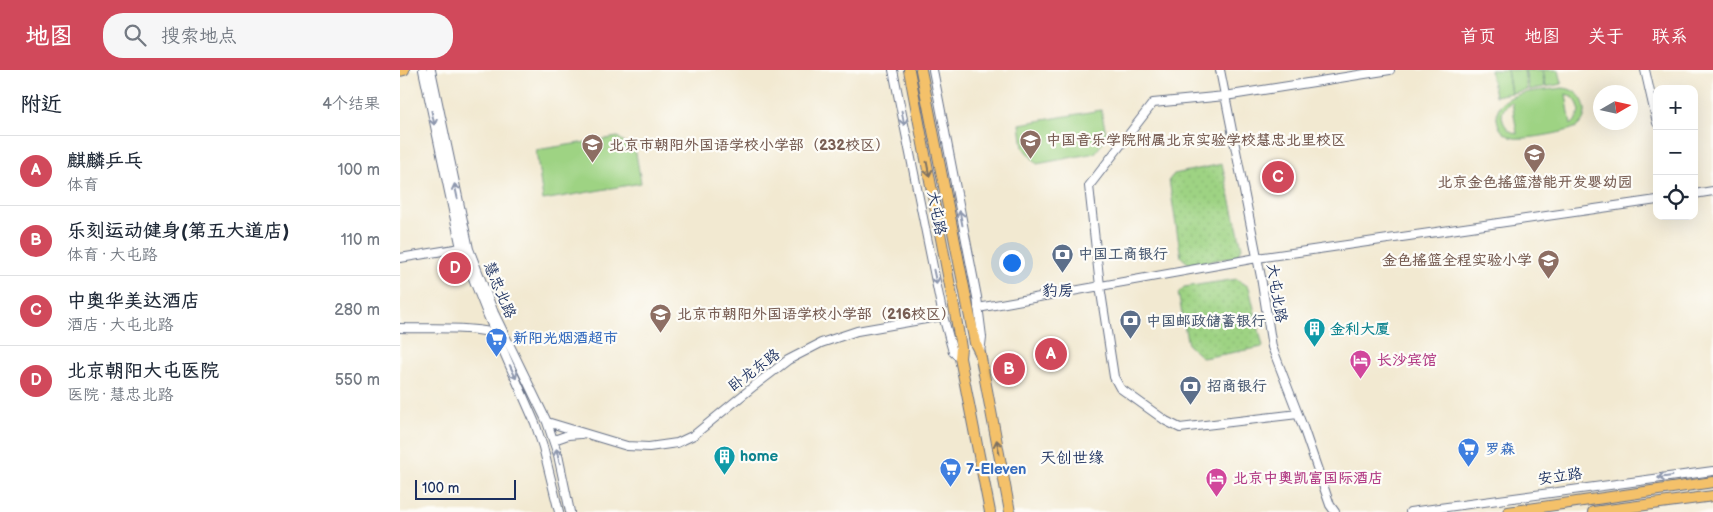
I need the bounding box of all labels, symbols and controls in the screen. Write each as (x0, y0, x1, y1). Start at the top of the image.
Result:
search box (103, 13, 453, 58)
icon: search (121, 21, 149, 49)
text: 地图 (25, 22, 73, 51)
text: 搜索地点 (161, 25, 237, 48)
text: 首页 (1460, 26, 1496, 47)
text: 地图 (1524, 26, 1560, 47)
text: 关于 (1588, 26, 1624, 47)
text: 联系 (1652, 26, 1688, 47)
north arrow (1593, 85, 1638, 130)
map controls (1653, 85, 1698, 220)
button: + (1653, 85, 1698, 130)
text: 附近 (20, 92, 62, 117)
text: 4个结果 (322, 95, 380, 114)
one-way arrow (429, 109, 438, 125)
one-way arrow (898, 109, 908, 125)
school or university icon: 中国音乐学院附属北京实验学校慧忠北里校区 (1018, 128, 1042, 159)
button: − (1653, 130, 1698, 175)
place label: 中国音乐学院附属北京实验学校慧忠北里校区 (1046, 131, 1346, 150)
school or university icon: 北京市朝阳外国语学校小学部（232校区） (581, 133, 605, 164)
place label: 北京市朝阳外国语学校小学部（232校区） (609, 136, 890, 155)
school or university icon: 北京金色摇篮潜能开发婴幼园 (1523, 142, 1547, 173)
text: 麒麟乒乓 (67, 150, 143, 173)
pin: C (1262, 158, 1294, 196)
text: A (31, 161, 41, 180)
text: 100 m (337, 161, 380, 180)
one-way arrow (923, 161, 933, 177)
place label: 北京金色摇篮潜能开发婴幼园 (1437, 173, 1633, 192)
button: locate (1653, 175, 1698, 220)
text: 体育 (67, 176, 99, 195)
one-way arrow (451, 184, 460, 200)
street label: 大屯路 (923, 189, 950, 237)
one-way arrow (956, 211, 966, 227)
text: 乐刻运动健身(第五大道店) (67, 220, 289, 243)
text: B (30, 231, 42, 250)
text: 110 m (341, 231, 380, 250)
bank icon: 中国工商银行 (1050, 242, 1074, 273)
place label: 中国工商银行 (1078, 245, 1168, 264)
text: 体育 · 大屯路 (67, 246, 157, 265)
school or university icon: 金色摇篮全程实验小学 (1536, 248, 1560, 279)
pin: D (439, 249, 471, 287)
your location (999, 250, 1025, 276)
place label: 金色摇篮全程实验小学 (1382, 251, 1532, 270)
street label: 慧忠北路 (479, 259, 520, 322)
street label: 大屯北路 (1262, 262, 1291, 324)
one-way arrow (931, 269, 940, 285)
district label: 豹房 (1042, 282, 1074, 301)
text: 中奥华美达酒店 (67, 290, 200, 313)
text: C (30, 301, 42, 320)
text: 280 m (334, 301, 380, 320)
school or university icon: 北京市朝阳外国语学校小学部（216校区） (649, 302, 673, 333)
place label: 北京市朝阳外国语学校小学部（216校区） (677, 305, 956, 324)
bank icon: 中国邮政储蓄银行 (1118, 309, 1142, 340)
place label: 中国邮政储蓄银行 (1146, 312, 1266, 331)
text: 酒店 · 大屯北路 (67, 316, 173, 335)
building icon: 金利大厦 (1302, 317, 1326, 348)
place label: 金利大厦 (1330, 320, 1390, 339)
supermarket icon: 新阳光烟酒超市 (485, 326, 509, 357)
place label: 新阳光烟酒超市 (513, 329, 618, 348)
pin: A (1035, 335, 1067, 373)
street label: 卧龙东路 (725, 345, 784, 396)
hotel icon: 长沙宾馆 (1349, 348, 1373, 379)
pin: B (993, 350, 1025, 388)
place label: 长沙宾馆 (1377, 351, 1437, 370)
text: 北京朝阳大屯医院 (67, 360, 219, 383)
one-way arrow (509, 364, 518, 379)
text: D (30, 371, 42, 390)
text: 550 m (335, 371, 380, 390)
bank icon: 招商银行 (1179, 374, 1203, 405)
place label: 招商银行 (1207, 377, 1267, 396)
text: 医院 · 慧忠北路 (67, 386, 173, 405)
supermarket icon: 罗森 (1457, 437, 1481, 468)
one-way arrow (993, 439, 1002, 455)
place label: 罗森 (1485, 440, 1515, 459)
building icon: home (712, 444, 736, 475)
place label: home (740, 447, 779, 466)
one-way arrow (553, 448, 562, 464)
district label: 天创世缘 (1040, 449, 1104, 468)
supermarket icon: 7-Eleven (938, 457, 962, 488)
place label: 7-Eleven (966, 460, 1026, 479)
street label: 安立路 (1536, 464, 1584, 489)
hotel icon: 北京中奥凯富国际酒店 (1205, 466, 1229, 497)
place label: 北京中奥凯富国际酒店 (1233, 469, 1383, 488)
one-way arrow (1657, 472, 1673, 482)
scale bar (415, 477, 516, 500)
text: 100 m (422, 480, 459, 497)

